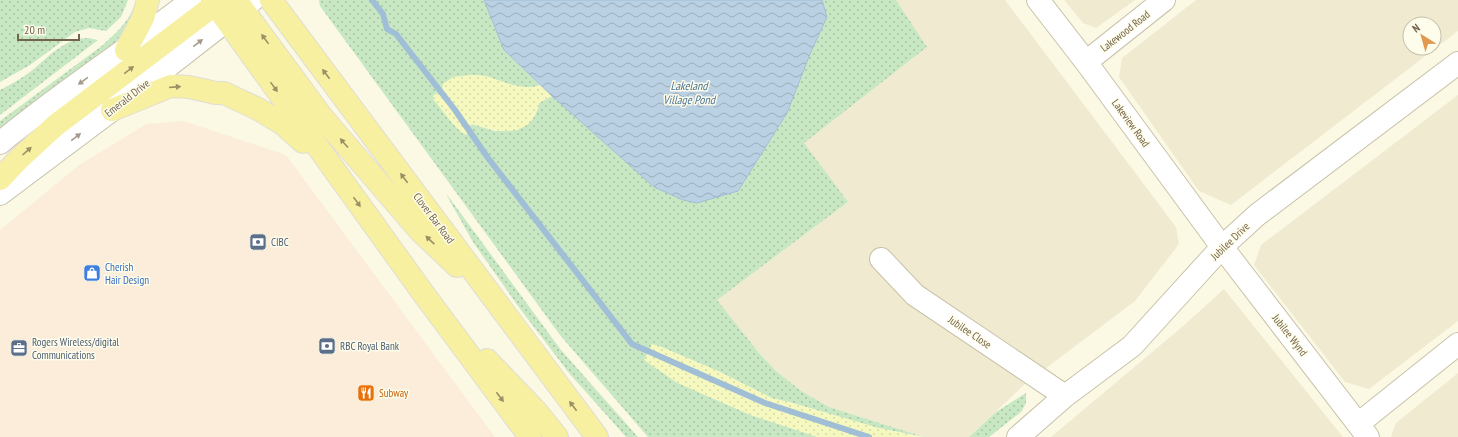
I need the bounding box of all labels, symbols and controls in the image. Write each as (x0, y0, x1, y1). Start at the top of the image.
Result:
street label: Lakewood Road (1097, 7, 1153, 55)
scale bar (18, 16, 79, 42)
north arrow (1402, 16, 1442, 56)
text: N (1409, 21, 1423, 35)
text: 20 m (24, 22, 45, 37)
one-way arrow (261, 34, 269, 45)
one-way arrow (193, 39, 204, 47)
one-way arrow (123, 66, 134, 75)
one-way arrow (322, 68, 330, 79)
street label: Emerald Drive (102, 76, 153, 120)
one-way arrow (77, 77, 88, 85)
water label: Lakeland Village Pond (663, 78, 717, 107)
one-way arrow (270, 81, 278, 92)
one-way arrow (169, 84, 181, 91)
street label: Lakeview Road (1109, 96, 1153, 150)
one-way arrow (71, 133, 81, 141)
one-way arrow (339, 137, 348, 148)
one-way arrow (22, 147, 32, 156)
one-way arrow (400, 172, 408, 183)
street label: Clover Bar Road (410, 190, 458, 246)
one-way arrow (353, 196, 361, 207)
street label: Jubilee Drive (1207, 219, 1253, 264)
bank icon: CIBC (248, 232, 268, 252)
place label: CIBC (271, 235, 289, 249)
one-way arrow (425, 236, 434, 245)
place label: Cherish Hair Design (105, 260, 149, 287)
shop icon: Cherish Hair Design (82, 263, 102, 283)
street label: Jubilee Wynd (1269, 310, 1311, 359)
street label: Jubilee Close (945, 312, 995, 352)
place label: Rogers Wireless/digital Communications (32, 335, 120, 362)
bank icon: RBC Royal Bank (317, 336, 337, 356)
office icon: Rogers Wireless/digital Communications (9, 338, 29, 358)
place label: RBC Royal Bank (340, 339, 400, 353)
restaurant icon: Subway (356, 383, 376, 403)
place label: Subway (379, 386, 409, 400)
one-way arrow (496, 391, 504, 402)
one-way arrow (569, 400, 577, 411)

